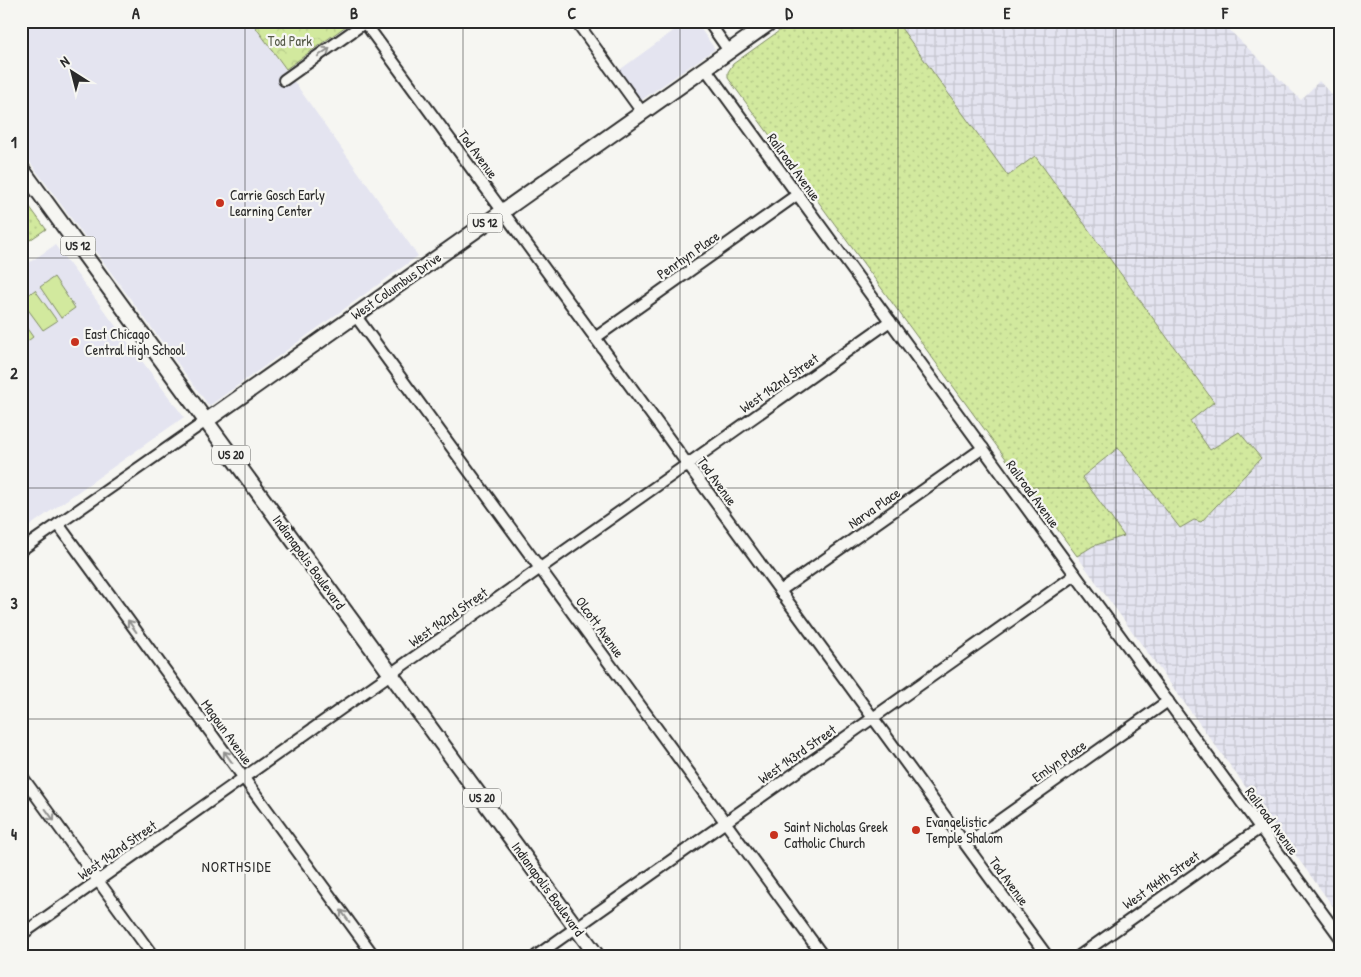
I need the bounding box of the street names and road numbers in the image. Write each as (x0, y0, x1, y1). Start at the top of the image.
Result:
street label: Tod Avenue (454, 125, 503, 182)
street label: Railroad Avenue (763, 129, 826, 205)
road number: US 12 (468, 214, 502, 232)
street label: Penrhyn Place (653, 226, 724, 284)
road number: US 12 (60, 237, 96, 256)
street label: West Columbus Drive (347, 247, 445, 324)
street label: West 142nd Street (736, 348, 822, 417)
road number: US 20 (212, 446, 250, 464)
street label: Tod Avenue (693, 452, 742, 509)
street label: Railroad Avenue (1002, 456, 1065, 532)
street label: Narva Place (844, 482, 904, 532)
street label: Indianapolis Boulevard (268, 511, 350, 614)
street label: West 142nd Street (405, 582, 491, 651)
street label: Olcott Avenue (572, 592, 629, 661)
street label: Magoun Avenue (196, 695, 258, 769)
street label: West 143rd Street (754, 720, 840, 787)
street label: Emlyn Place (1028, 735, 1090, 787)
street label: Railroad Avenue (1241, 783, 1304, 859)
road number: US 20 (463, 788, 501, 808)
street label: West 142nd Street (74, 815, 160, 884)
street label: Indianapolis Boulevard (507, 838, 589, 941)
street label: West 144th Street (1119, 846, 1203, 913)
street label: Tod Avenue (985, 852, 1034, 909)

